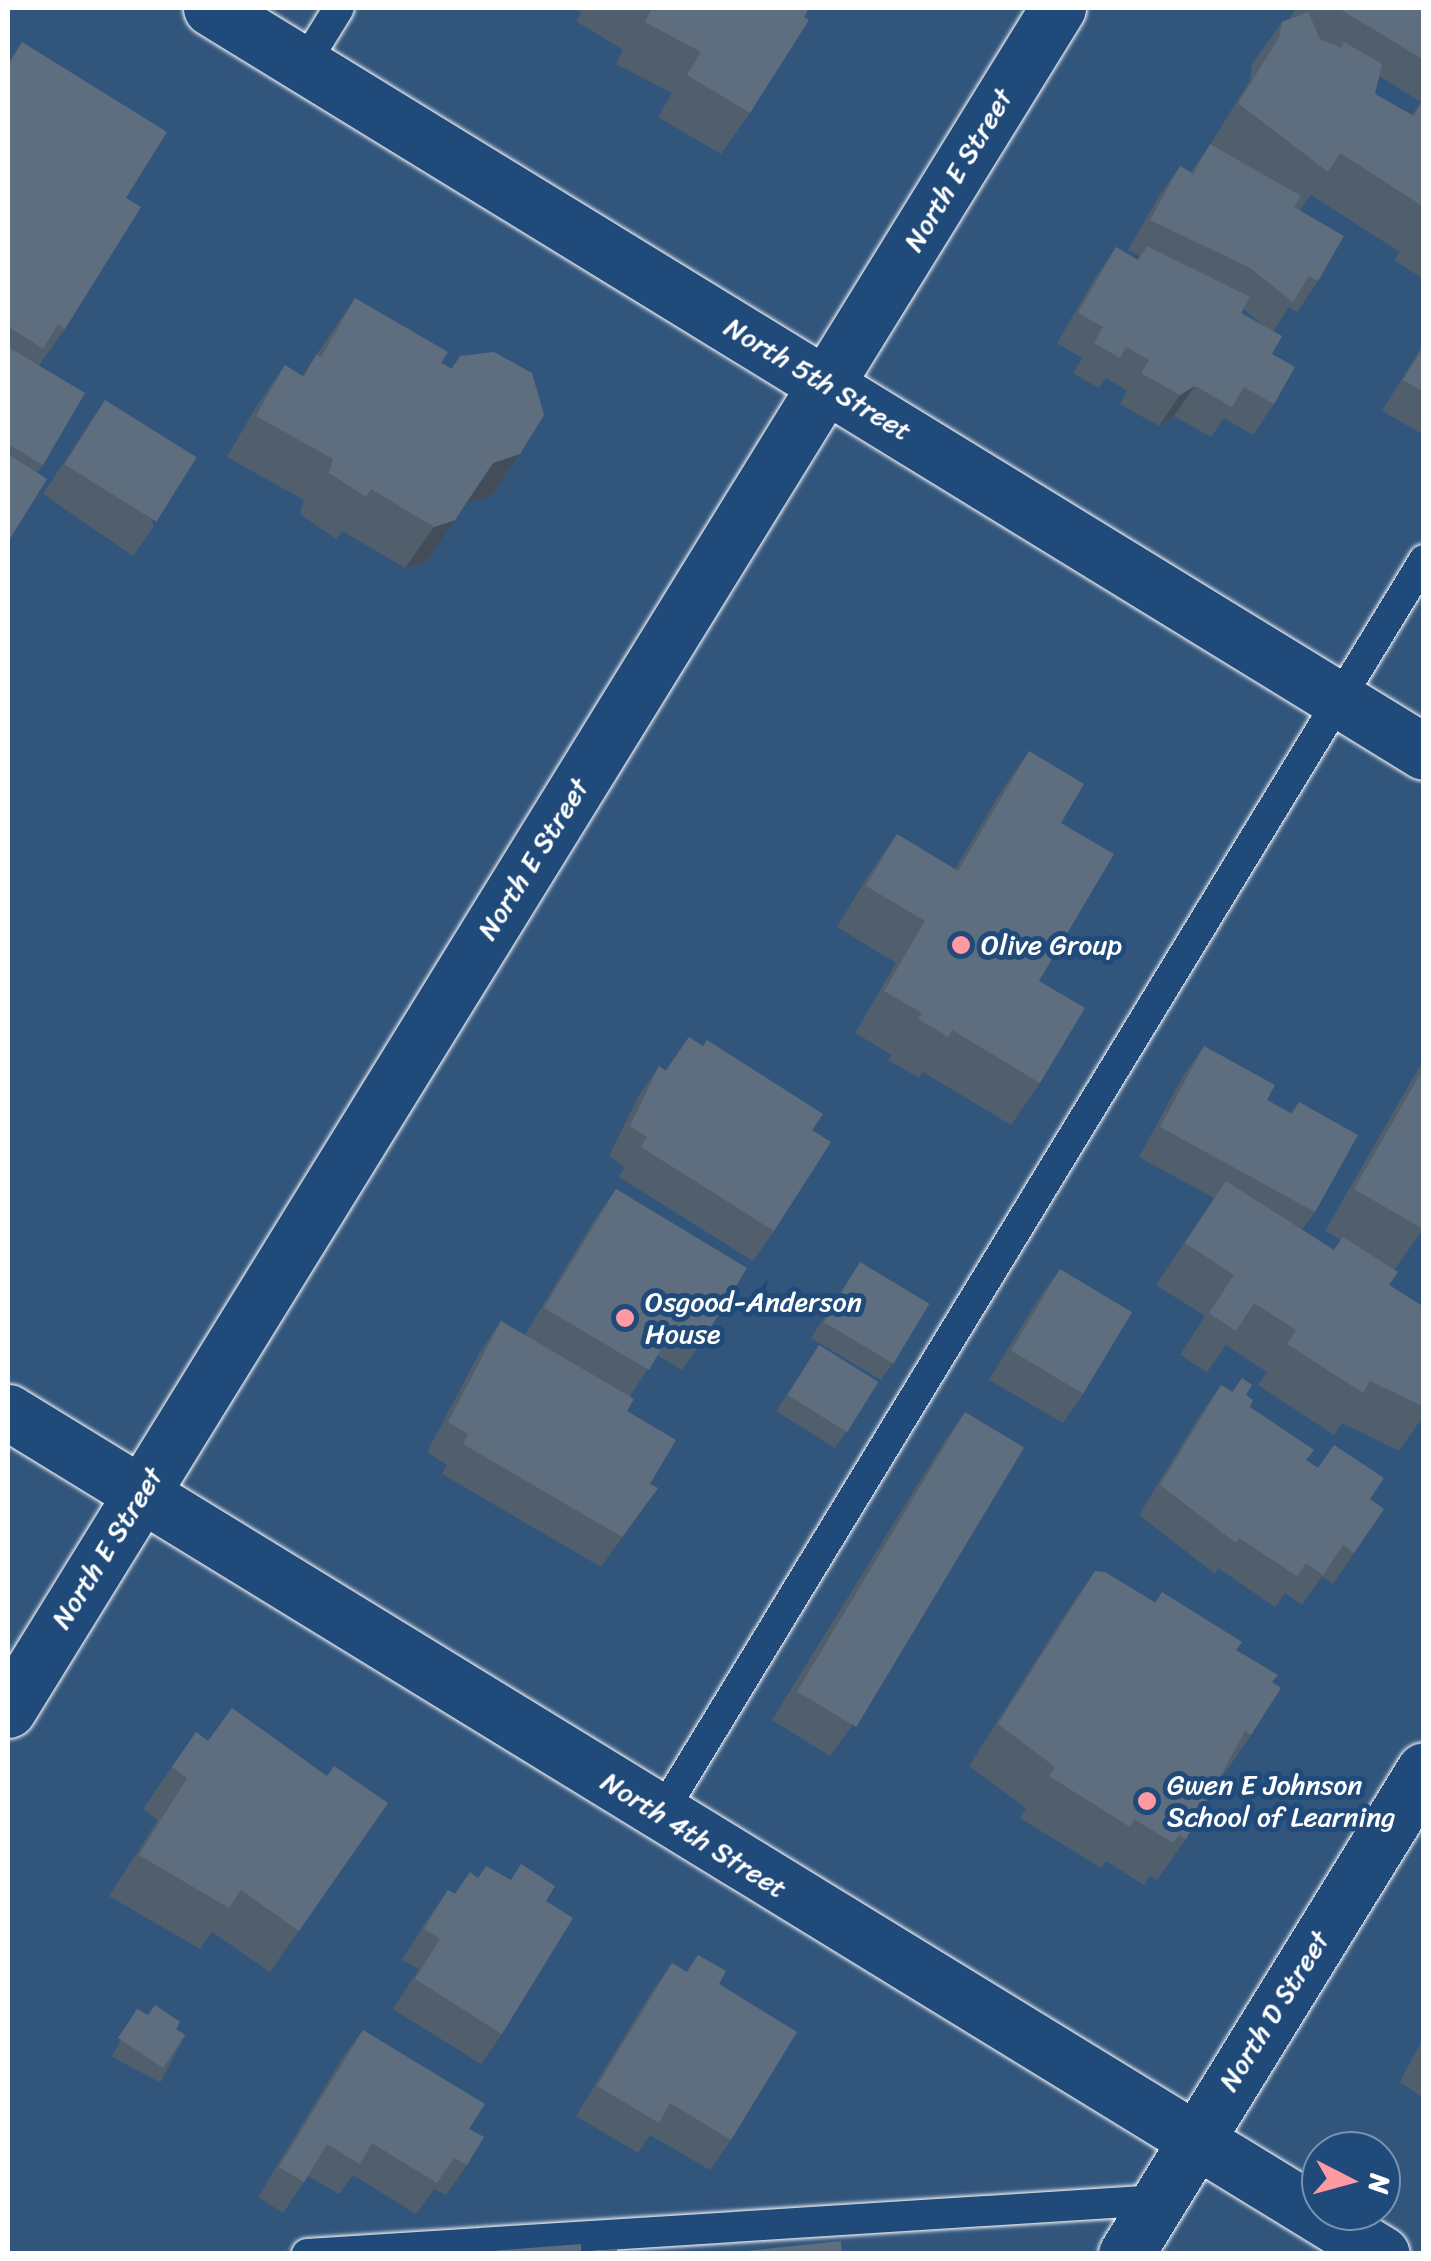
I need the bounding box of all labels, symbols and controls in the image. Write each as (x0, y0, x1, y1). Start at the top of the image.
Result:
street label: North E Street (896, 83, 1020, 257)
street label: North 5th Street (719, 310, 917, 448)
street label: North E Street (470, 772, 596, 946)
place label: Olive Group (981, 928, 1122, 962)
marker: Olive Group (950, 934, 972, 956)
place label: Osgood-Anderson House (645, 1285, 862, 1351)
marker: Osgood-Anderson House (614, 1307, 636, 1329)
street label: North E Street (44, 1461, 170, 1635)
street label: North 4th Street (595, 1764, 793, 1906)
place label: Gwen E Johnson School of Learning (1167, 1768, 1396, 1834)
marker: Gwen E Johnson School of Learning (1136, 1790, 1158, 1812)
street label: North D Street (1211, 1924, 1337, 2098)
north arrow (1301, 2131, 1401, 2231)
text: N (1354, 2172, 1405, 2196)

